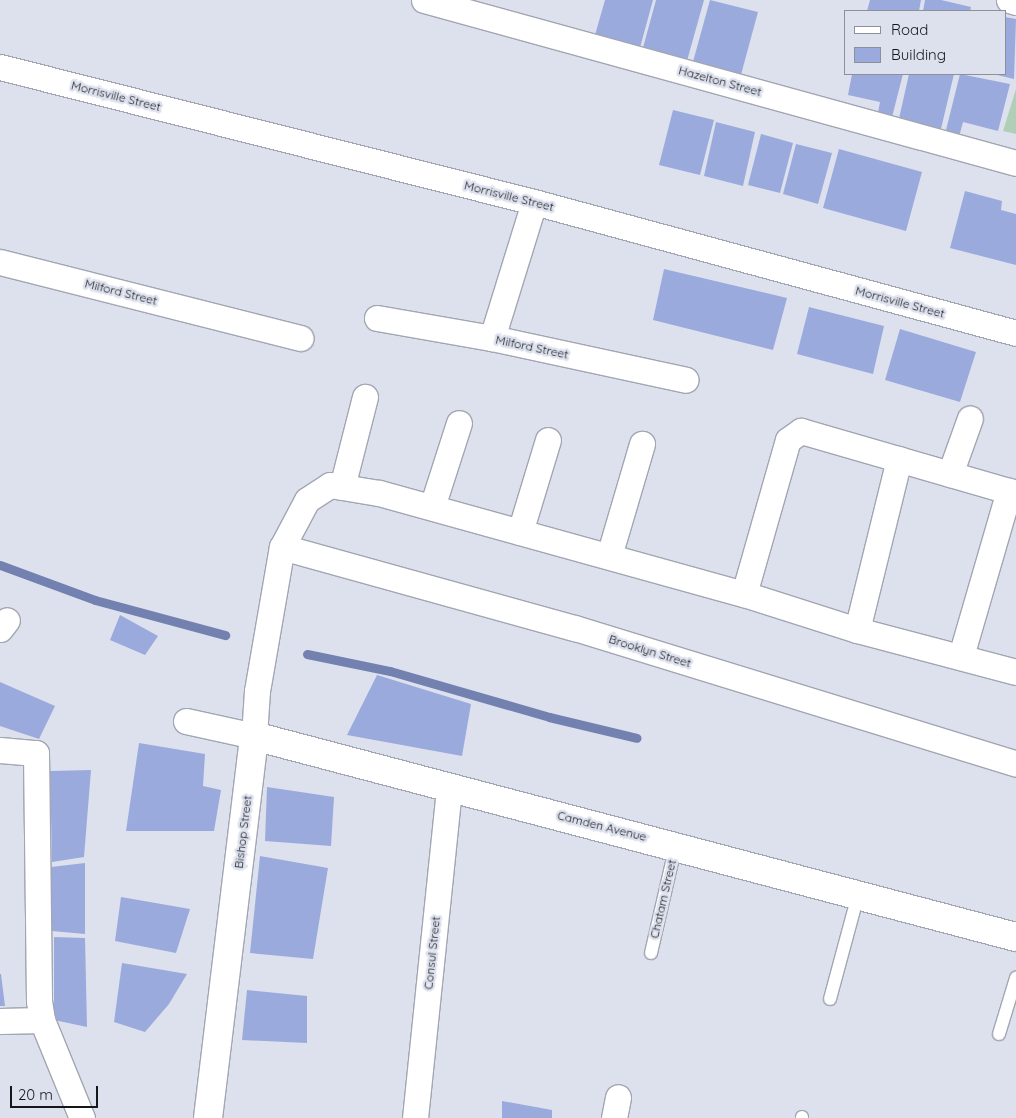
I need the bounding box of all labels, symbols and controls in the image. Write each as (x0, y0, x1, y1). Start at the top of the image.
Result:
legend (844, 10, 1006, 75)
text: Road (891, 20, 928, 39)
text: Building (891, 45, 946, 64)
street label: Hazelton Street (677, 63, 763, 99)
street label: Morrisville Street (70, 78, 162, 114)
street label: Morrisville Street (463, 178, 555, 214)
street label: Milford Street (83, 276, 159, 308)
street label: Morrisville Street (854, 283, 946, 321)
street label: Milford Street (494, 332, 570, 362)
street label: Brooklyn Street (607, 632, 693, 670)
street label: Bishop Street (231, 795, 255, 869)
street label: Camden Avenue (556, 808, 648, 844)
street label: Chatam Street (647, 858, 679, 940)
street label: Consul Street (421, 916, 443, 990)
scale bar (12, 1076, 100, 1108)
text: 20 m (18, 1085, 53, 1104)

